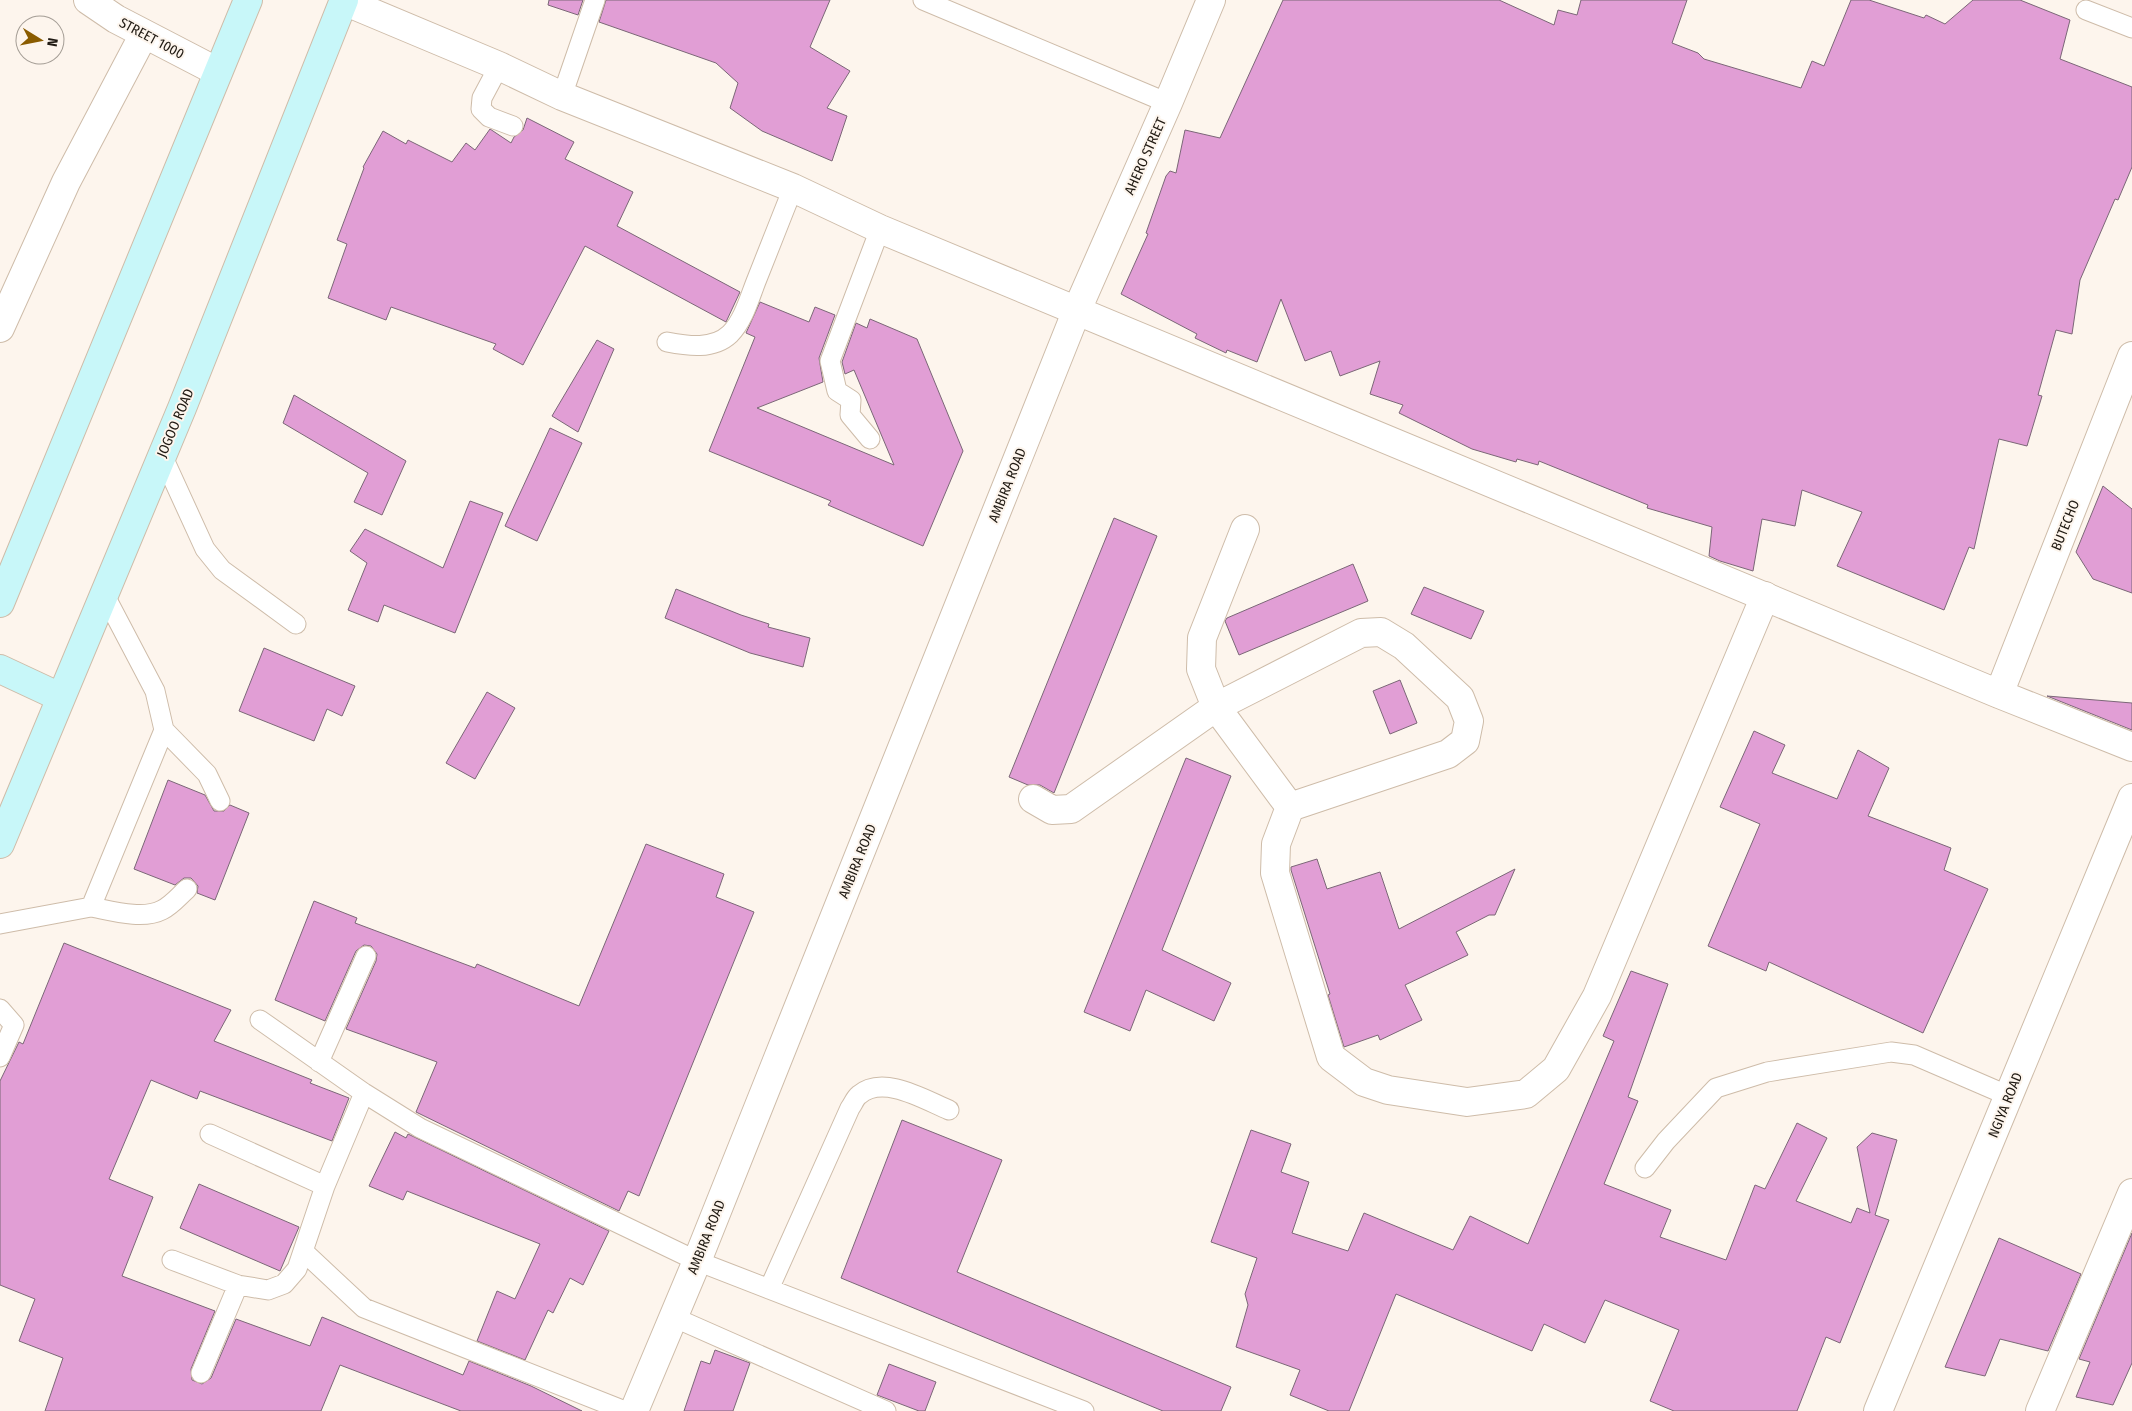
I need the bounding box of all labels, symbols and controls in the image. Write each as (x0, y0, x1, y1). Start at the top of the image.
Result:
street label: STREET 1000 (116, 14, 187, 63)
north arrow (15, 15, 65, 65)
text: N (43, 37, 61, 48)
street label: AHERO STREET (1121, 115, 1170, 197)
street label: JOGOO ROAD (153, 386, 198, 460)
street label: AMBIRA ROAD (985, 446, 1030, 525)
street label: BUTECHO (2048, 497, 2083, 553)
street label: AMBIRA ROAD (835, 822, 880, 901)
street label: NGIYA ROAD (1985, 1070, 2026, 1140)
street label: AMBIRA ROAD (684, 1198, 729, 1277)

